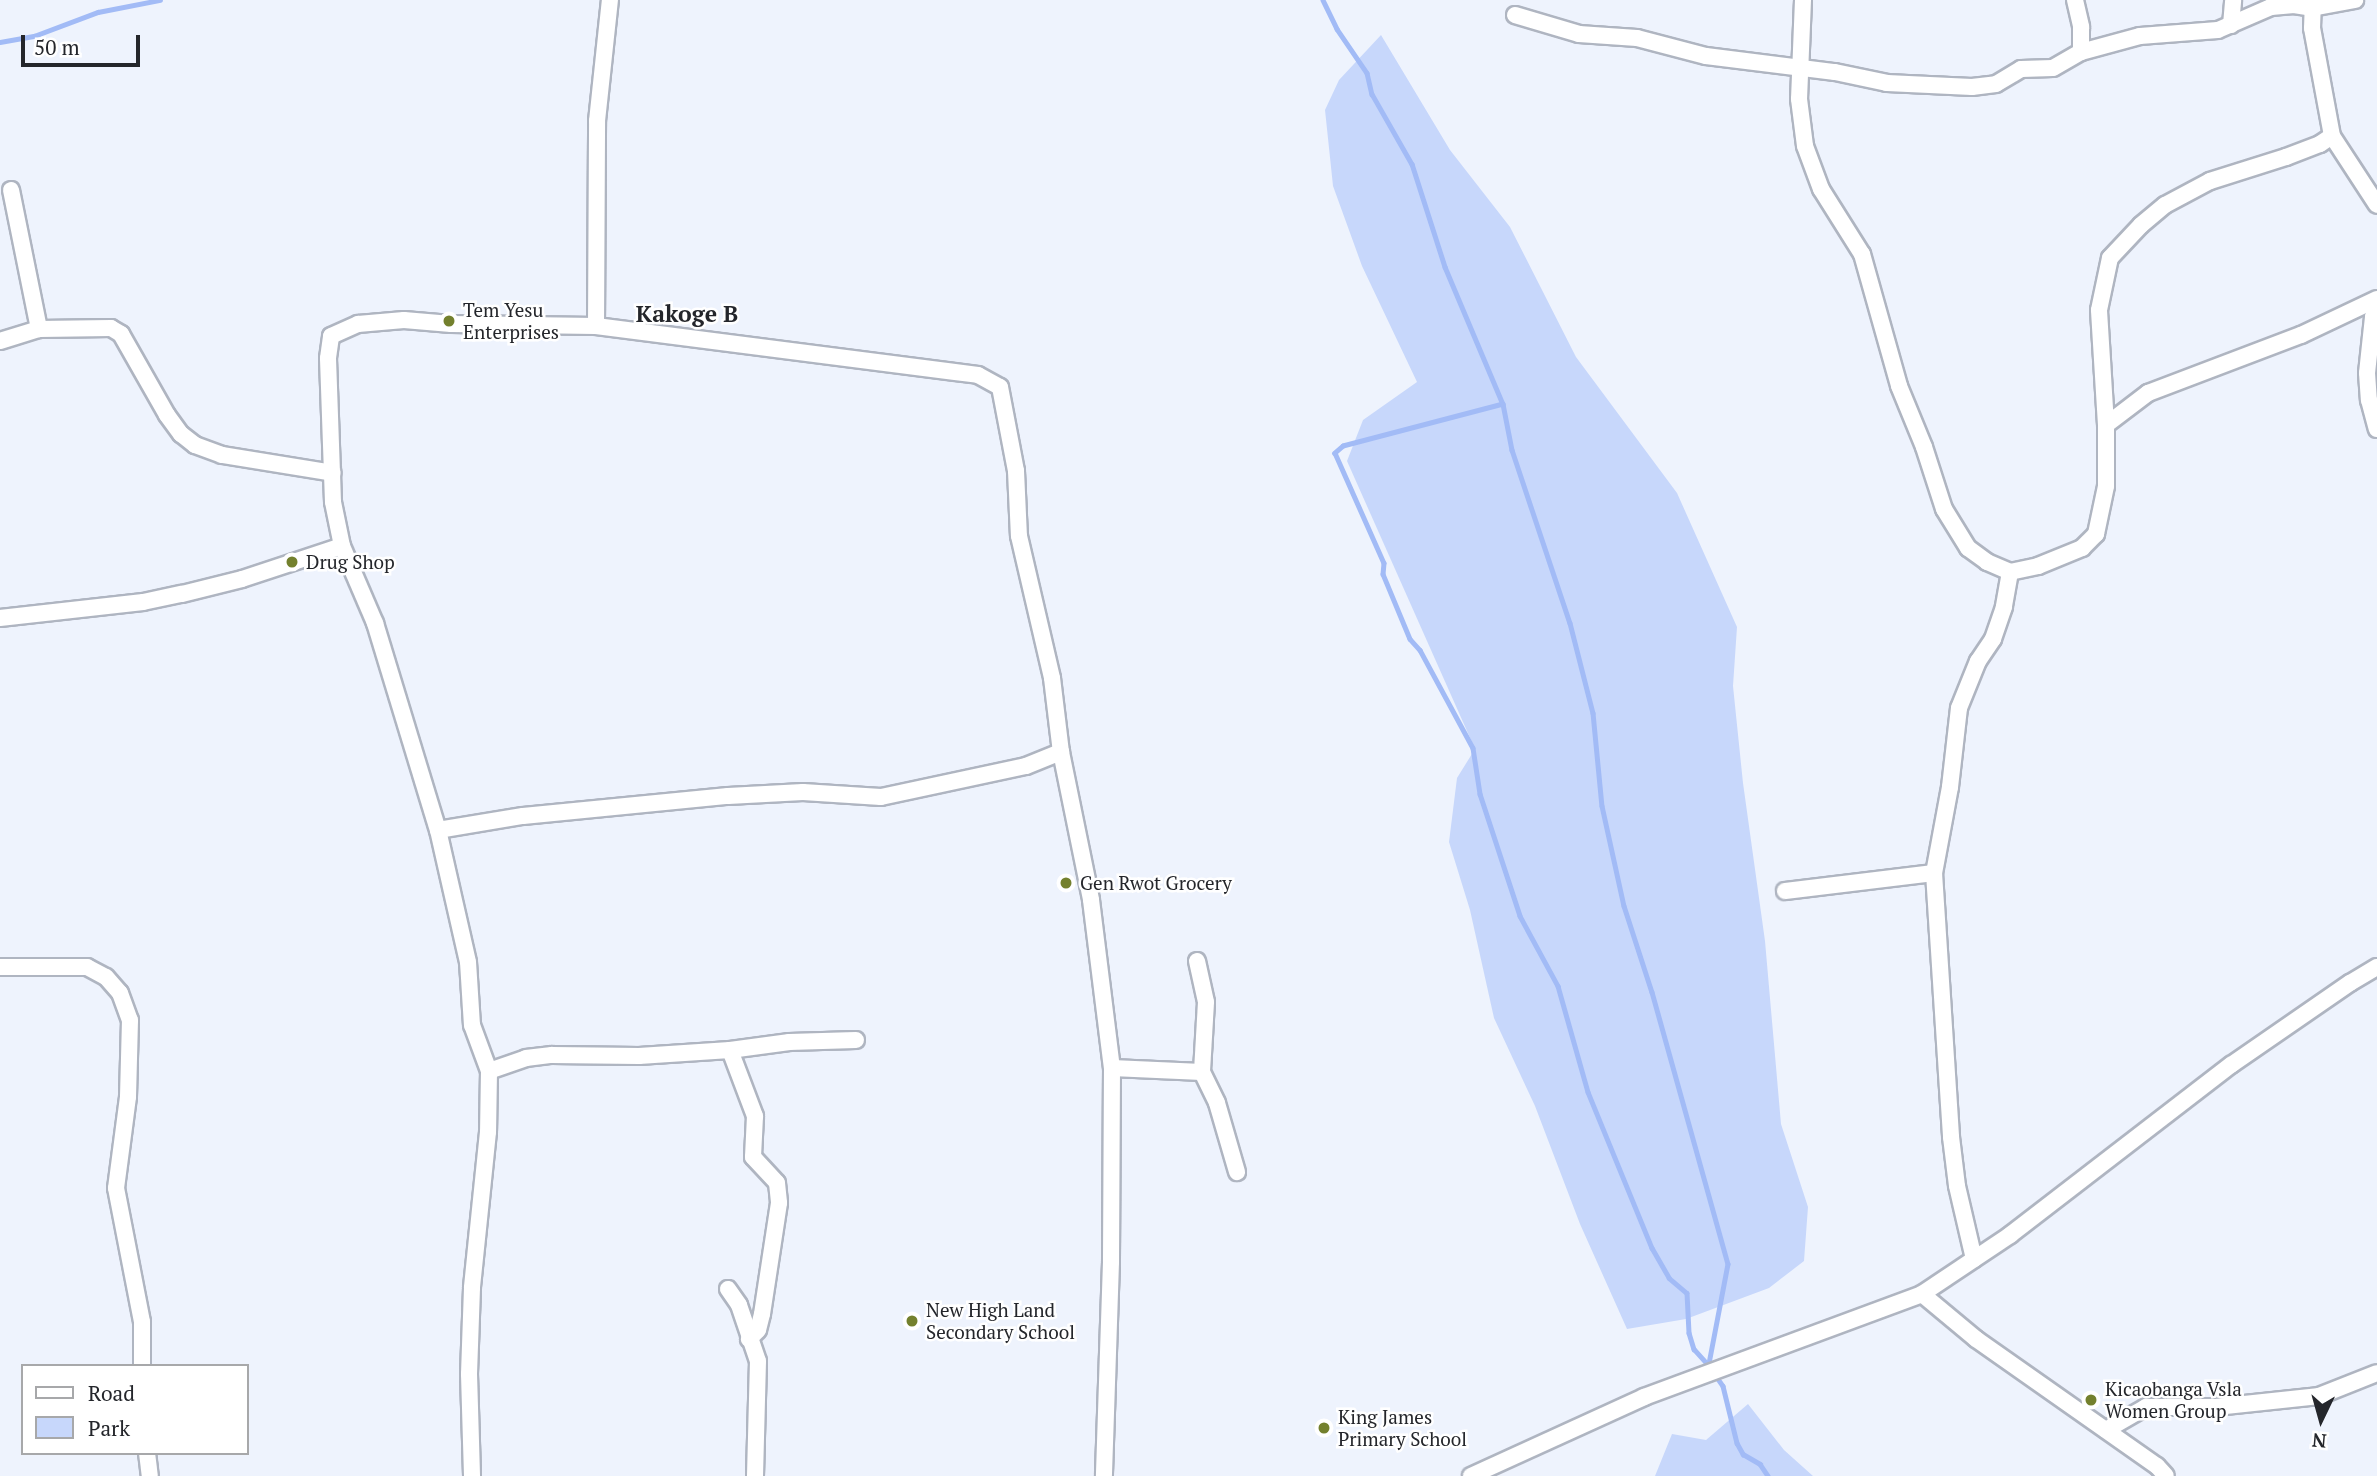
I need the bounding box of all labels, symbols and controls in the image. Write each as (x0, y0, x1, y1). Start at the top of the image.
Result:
scale bar (24, 21, 144, 65)
text: 50 m (34, 33, 80, 61)
place label: Tem Yesu Enterprises (463, 299, 559, 343)
district label: Kakoge B (636, 300, 738, 328)
marker: Tem Yesu Enterprises (441, 313, 457, 329)
place label: Drug Shop (306, 551, 395, 573)
marker: Drug Shop (284, 554, 300, 570)
place label: Gen Rwot Grocery (1080, 872, 1232, 894)
marker: Gen Rwot Grocery (1058, 875, 1074, 891)
place label: New High Land Secondary School (926, 1299, 1075, 1343)
marker: New High Land Secondary School (904, 1313, 920, 1329)
legend (21, 1364, 248, 1455)
place label: Kicaobanga Vsla Women Group (2105, 1378, 2242, 1422)
text: Road (88, 1379, 135, 1407)
north arrow (2286, 1385, 2356, 1455)
marker: Kicaobanga Vsla Women Group (2083, 1392, 2099, 1408)
place label: King James Primary School (1338, 1406, 1467, 1450)
text: Park (88, 1414, 130, 1442)
marker: King James Primary School (1316, 1420, 1332, 1436)
text: N (2311, 1428, 2327, 1454)

